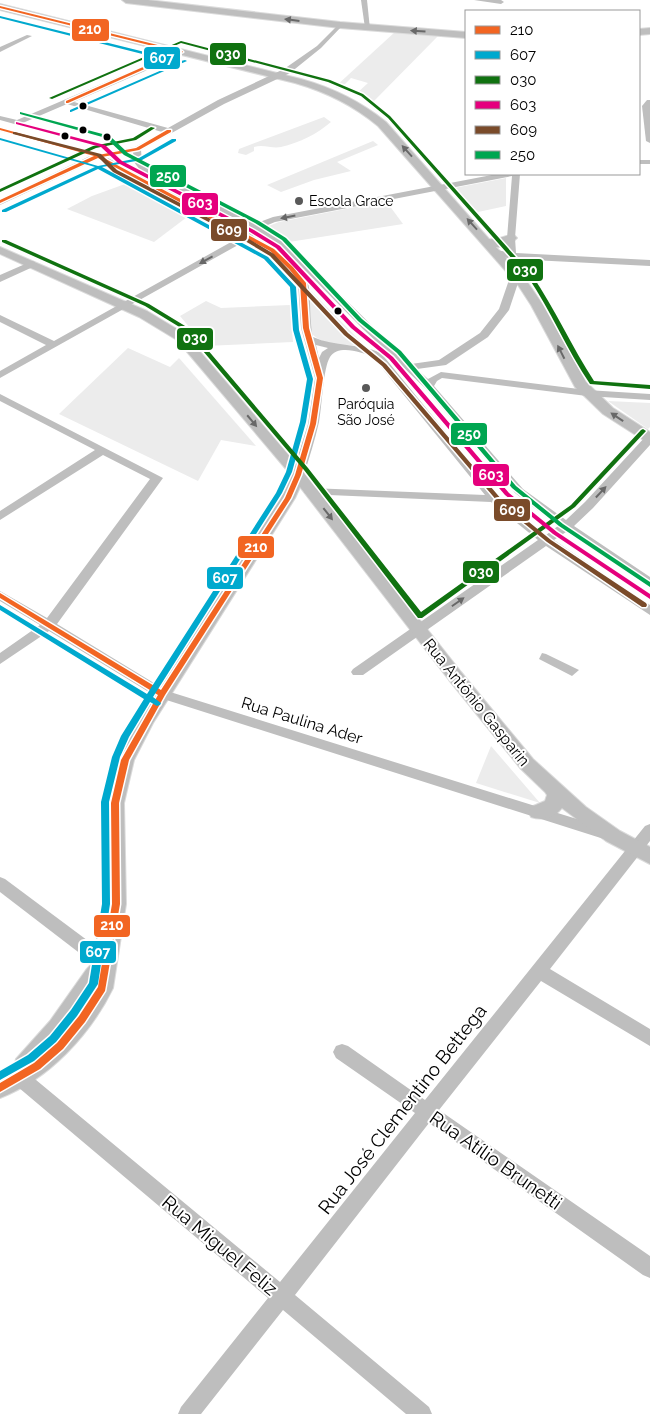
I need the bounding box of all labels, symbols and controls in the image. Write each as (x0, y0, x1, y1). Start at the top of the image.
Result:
legend (465, 10, 640, 175)
one-way arrow (284, 16, 300, 24)
line badge: 210 (71, 18, 110, 42)
text: 210 (78, 21, 102, 37)
text: 210 (510, 21, 533, 39)
one-way arrow (409, 27, 425, 35)
line badge: 030 (209, 42, 247, 66)
line badge: 607 (143, 46, 181, 70)
text: 030 (215, 46, 241, 62)
text: 607 (510, 46, 536, 64)
text: 607 (150, 50, 175, 66)
text: 030 (510, 71, 536, 89)
text: 603 (510, 96, 536, 114)
unlabelled marker (78, 101, 88, 111)
text: 609 (510, 121, 537, 139)
unlabelled marker (78, 125, 88, 135)
unlabelled marker (60, 131, 70, 141)
unlabelled marker (102, 132, 112, 142)
one-way arrow (401, 145, 412, 158)
text: 250 (510, 146, 535, 164)
line badge: 250 (149, 164, 187, 188)
text: 250 (156, 168, 180, 184)
line badge: 603 (181, 192, 219, 216)
place label: Escola Grace (309, 193, 394, 209)
text: 603 (188, 195, 213, 211)
marker: Escola Grace (293, 195, 305, 207)
one-way arrow (280, 214, 296, 222)
line badge: 609 (210, 218, 248, 242)
one-way arrow (466, 218, 477, 231)
text: 609 (216, 222, 242, 238)
one-way arrow (198, 256, 213, 264)
line badge: 030 (506, 258, 544, 282)
text: 030 (512, 262, 538, 278)
unlabelled marker (333, 306, 343, 316)
line badge: 030 (176, 327, 214, 351)
text: 030 (182, 330, 208, 346)
one-way arrow (557, 344, 565, 359)
marker: Paróquia São José (360, 382, 372, 394)
place label: Paróquia São José (337, 396, 395, 428)
one-way arrow (610, 412, 624, 422)
one-way arrow (247, 414, 258, 427)
line badge: 250 (450, 422, 488, 446)
text: 250 (457, 426, 481, 442)
line badge: 603 (472, 463, 510, 487)
text: 603 (479, 467, 504, 483)
one-way arrow (595, 486, 607, 498)
line badge: 609 (493, 498, 531, 522)
text: 609 (499, 502, 525, 518)
one-way arrow (322, 507, 333, 520)
line badge: 210 (237, 535, 275, 559)
text: 210 (244, 539, 268, 555)
line badge: 030 (462, 560, 500, 584)
text: 030 (468, 564, 494, 580)
line badge: 607 (206, 566, 244, 590)
text: 607 (213, 570, 238, 586)
one-way arrow (451, 597, 465, 607)
street label: Rua Antônio Gasparin (419, 635, 534, 770)
street label: Rua Paulina Ader (239, 693, 365, 748)
line badge: 210 (93, 914, 131, 938)
text: 210 (100, 917, 124, 933)
line badge: 607 (79, 940, 117, 964)
text: 607 (86, 944, 111, 960)
street label: Rua José Clementino Bettega (313, 1000, 491, 1218)
street label: Rua Atílio Brunetti (426, 1106, 566, 1214)
street label: Rua Miguel Feliz (158, 1190, 282, 1300)

